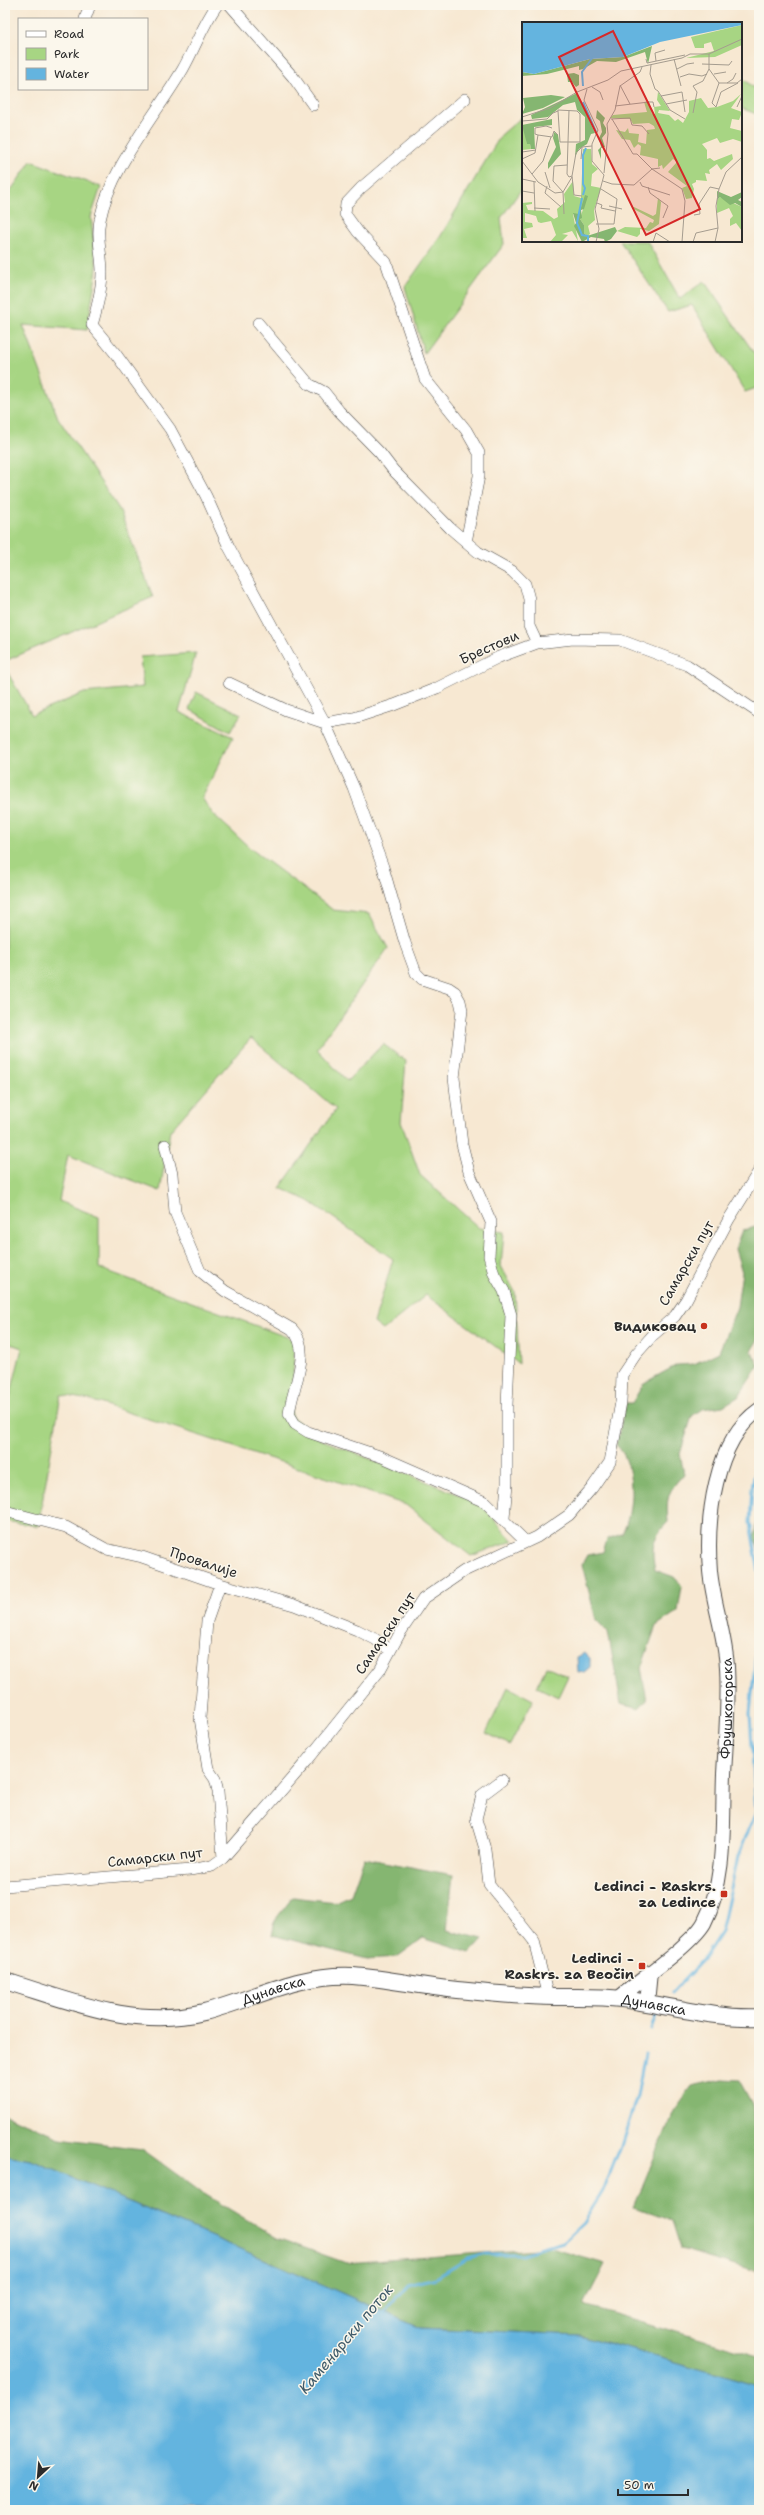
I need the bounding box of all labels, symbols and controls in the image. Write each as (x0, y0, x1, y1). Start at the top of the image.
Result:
legend (18, 18, 148, 90)
inset map (522, 22, 742, 242)
text: Road (54, 26, 85, 42)
text: Park (54, 46, 80, 62)
text: Water (54, 66, 90, 82)
street label: Брестови (456, 626, 522, 668)
street label: Самарски пут (654, 1216, 718, 1309)
place label: Видиковац (614, 1317, 697, 1335)
marker: Видиковац (699, 1321, 709, 1331)
street label: Провалије (168, 1543, 240, 1581)
street label: Самарски пут (351, 1588, 420, 1678)
street label: Фрушкогорска (716, 1657, 737, 1759)
street label: Самарски пут (107, 1843, 204, 1871)
place label: Ledinci - Raskrs. za Ledince (594, 1877, 716, 1911)
marker: Ledinci - Raskrs. za Ledince (719, 1889, 729, 1899)
place label: Ledinci - Raskrs. za Beočin (504, 1949, 634, 1983)
marker: Ledinci - Raskrs. za Beočin (637, 1961, 647, 1971)
street label: Дунавска (239, 1971, 307, 2009)
street label: Дунавска (620, 1990, 688, 2019)
water label: Каменарски поток (294, 2279, 398, 2398)
north arrow (18, 2457, 58, 2497)
scale bar (618, 2471, 688, 2497)
text: N (26, 2477, 41, 2494)
text: 50 m (624, 2477, 654, 2493)

